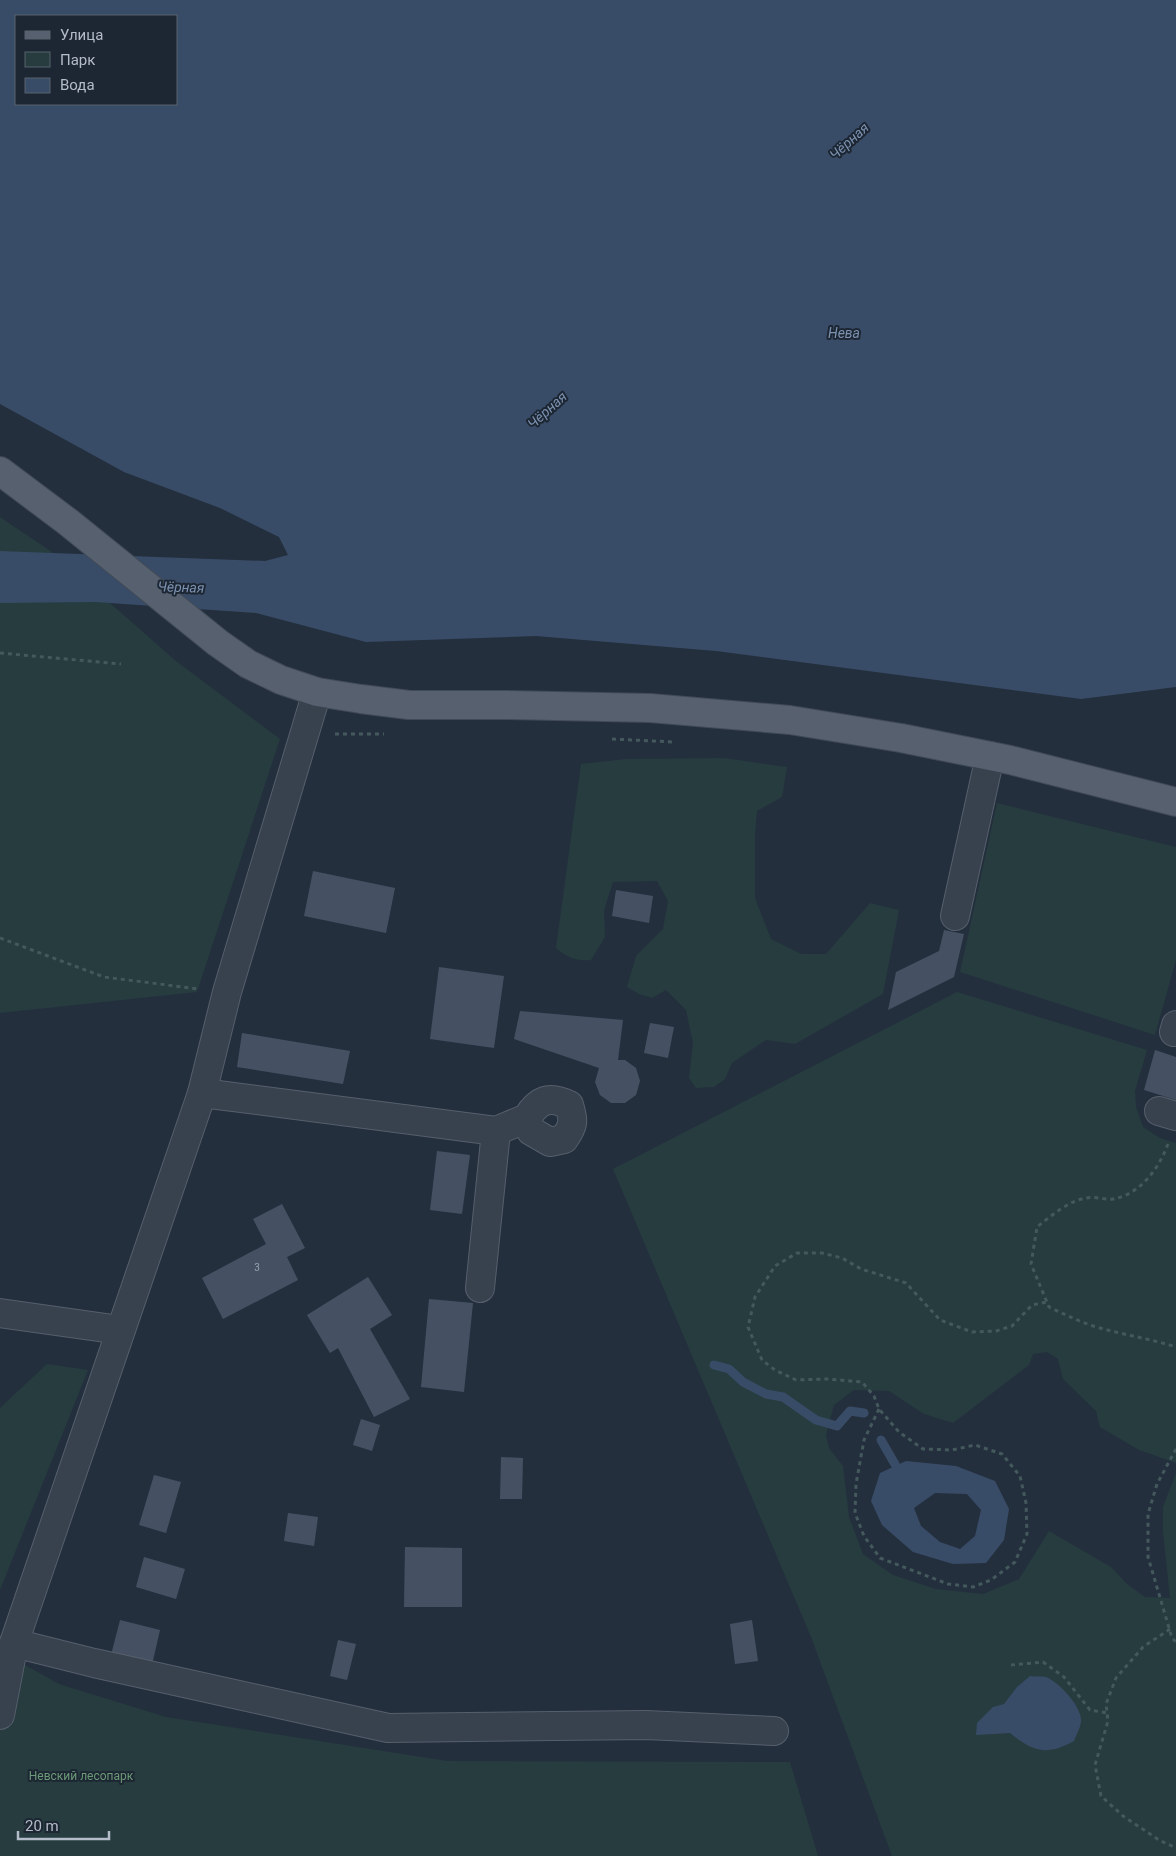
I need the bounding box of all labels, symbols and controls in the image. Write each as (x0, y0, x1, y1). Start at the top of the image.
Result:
legend (15, 15, 178, 105)
text: Улица (60, 26, 103, 44)
text: Парк (60, 51, 95, 69)
text: Вода (60, 76, 95, 94)
water label: Чёрная (826, 119, 872, 163)
water label: Нева (828, 325, 860, 341)
water label: Чёрная (524, 388, 570, 432)
water label: Чёрная (157, 578, 205, 596)
house number: 3 (254, 1262, 260, 1273)
park label: Невский лесопарк (29, 1769, 134, 1783)
scale bar (18, 1808, 109, 1840)
text: 20 m (25, 1817, 59, 1835)

